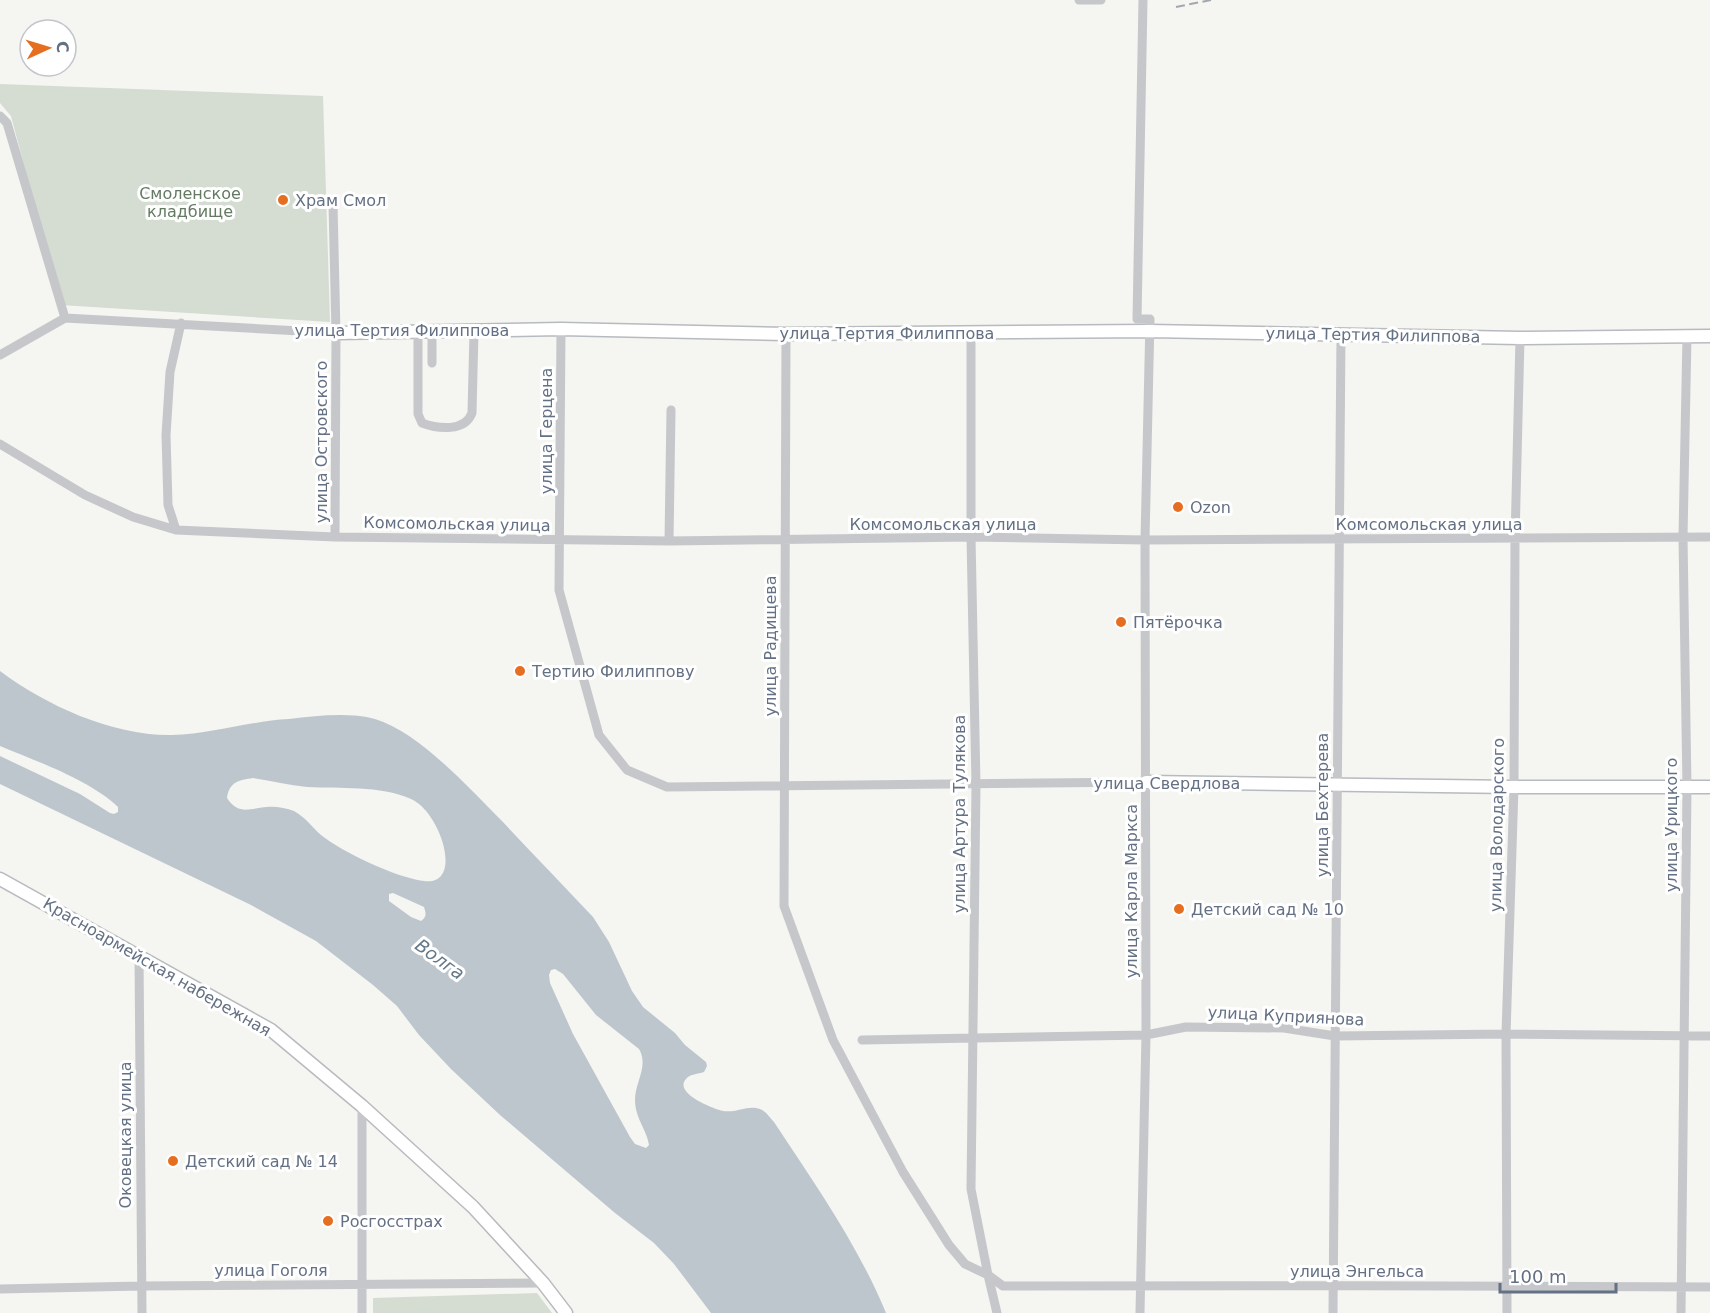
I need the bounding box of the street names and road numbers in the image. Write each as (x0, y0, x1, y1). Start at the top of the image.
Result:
street label: улица Тертия Филиппова (295, 321, 509, 340)
street label: улица Тертия Филиппова (780, 324, 994, 343)
street label: улица Тертия Филиппова (1265, 324, 1481, 346)
street label: улица Островского (312, 361, 331, 523)
street label: улица Герцена (537, 368, 556, 494)
street label: Комсомольская улица (363, 513, 551, 535)
street label: Комсомольская улица (849, 515, 1037, 534)
street label: Комсомольская улица (1335, 515, 1523, 534)
street label: улица Радищева (761, 576, 780, 716)
street label: улица Артура Тулякова (950, 715, 969, 913)
street label: улица Бехтерева (1313, 733, 1332, 877)
street label: улица Володарского (1486, 738, 1508, 912)
street label: улица Урицкого (1662, 758, 1681, 892)
street label: улица Свердлова (1094, 774, 1240, 793)
street label: улица Карла Маркса (1122, 804, 1141, 978)
street label: Красноармейская набережная (40, 894, 274, 1040)
street label: улица Куприянова (1207, 1002, 1365, 1030)
street label: Оковецкая улица (116, 1061, 135, 1209)
street label: улица Гоголя (214, 1261, 328, 1280)
street label: улица Энгельса (1290, 1262, 1424, 1281)

